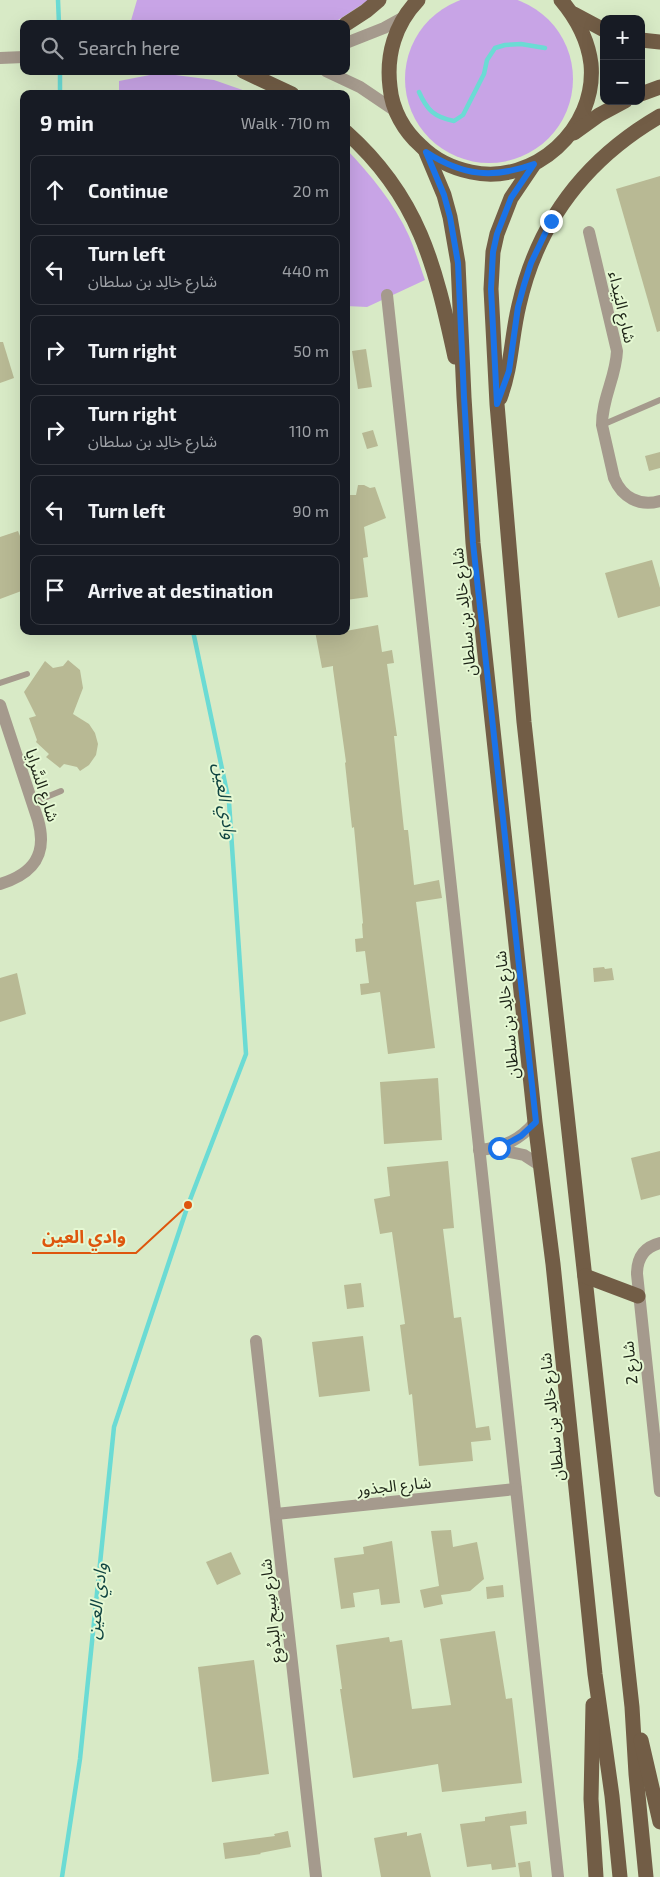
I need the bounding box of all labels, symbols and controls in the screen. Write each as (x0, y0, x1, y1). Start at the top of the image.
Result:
map controls (600, 15, 645, 105)
button: + (600, 15, 645, 60)
search box (20, 20, 350, 75)
icon: search (38, 34, 66, 62)
text: Search here (78, 36, 180, 59)
button: − (600, 60, 645, 105)
text: 9 min (40, 110, 94, 135)
text: Walk · 710 m (241, 113, 330, 132)
icon: ahead (41, 176, 69, 204)
text: Continue (88, 179, 168, 202)
text: 20 m (293, 181, 329, 200)
route end (540, 210, 563, 233)
text: Turn left (88, 242, 165, 265)
icon: left (41, 256, 69, 284)
text: 440 m (282, 261, 329, 280)
street label: شارع البَيداء (602, 269, 640, 346)
text: شارع خالِد بن سلطان (88, 271, 217, 290)
icon: right (41, 336, 69, 364)
text: Turn right (88, 339, 176, 362)
text: 50 m (293, 341, 329, 360)
text: Turn right (88, 402, 176, 425)
icon: right (41, 416, 69, 444)
text: 110 m (289, 421, 329, 440)
text: شارع خالِد بن سلطان (88, 431, 217, 450)
icon: left (41, 496, 69, 524)
text: Turn left (88, 499, 165, 522)
text: 90 m (293, 501, 329, 520)
street label: شارع خالِد بن سلطان (447, 546, 483, 677)
icon: arrive (41, 576, 69, 604)
text: Arrive at destination (88, 579, 273, 602)
street label: شارع السَّرايا (18, 746, 64, 825)
water label: وادي العين (206, 761, 242, 841)
street label: شارع خالِد بن سلطان (490, 949, 526, 1080)
route start (488, 1137, 511, 1160)
callout: وادي العين (32, 1220, 136, 1253)
text: وادي العين (42, 1225, 126, 1251)
street label: شارع 2 (617, 1340, 645, 1386)
street label: شارع خالِد بن سلطان (535, 1351, 571, 1482)
street label: شارع الجذور (355, 1472, 432, 1502)
street label: شارع سِيح البِدُوع (255, 1558, 289, 1664)
water label: وادي العين (81, 1562, 115, 1641)

